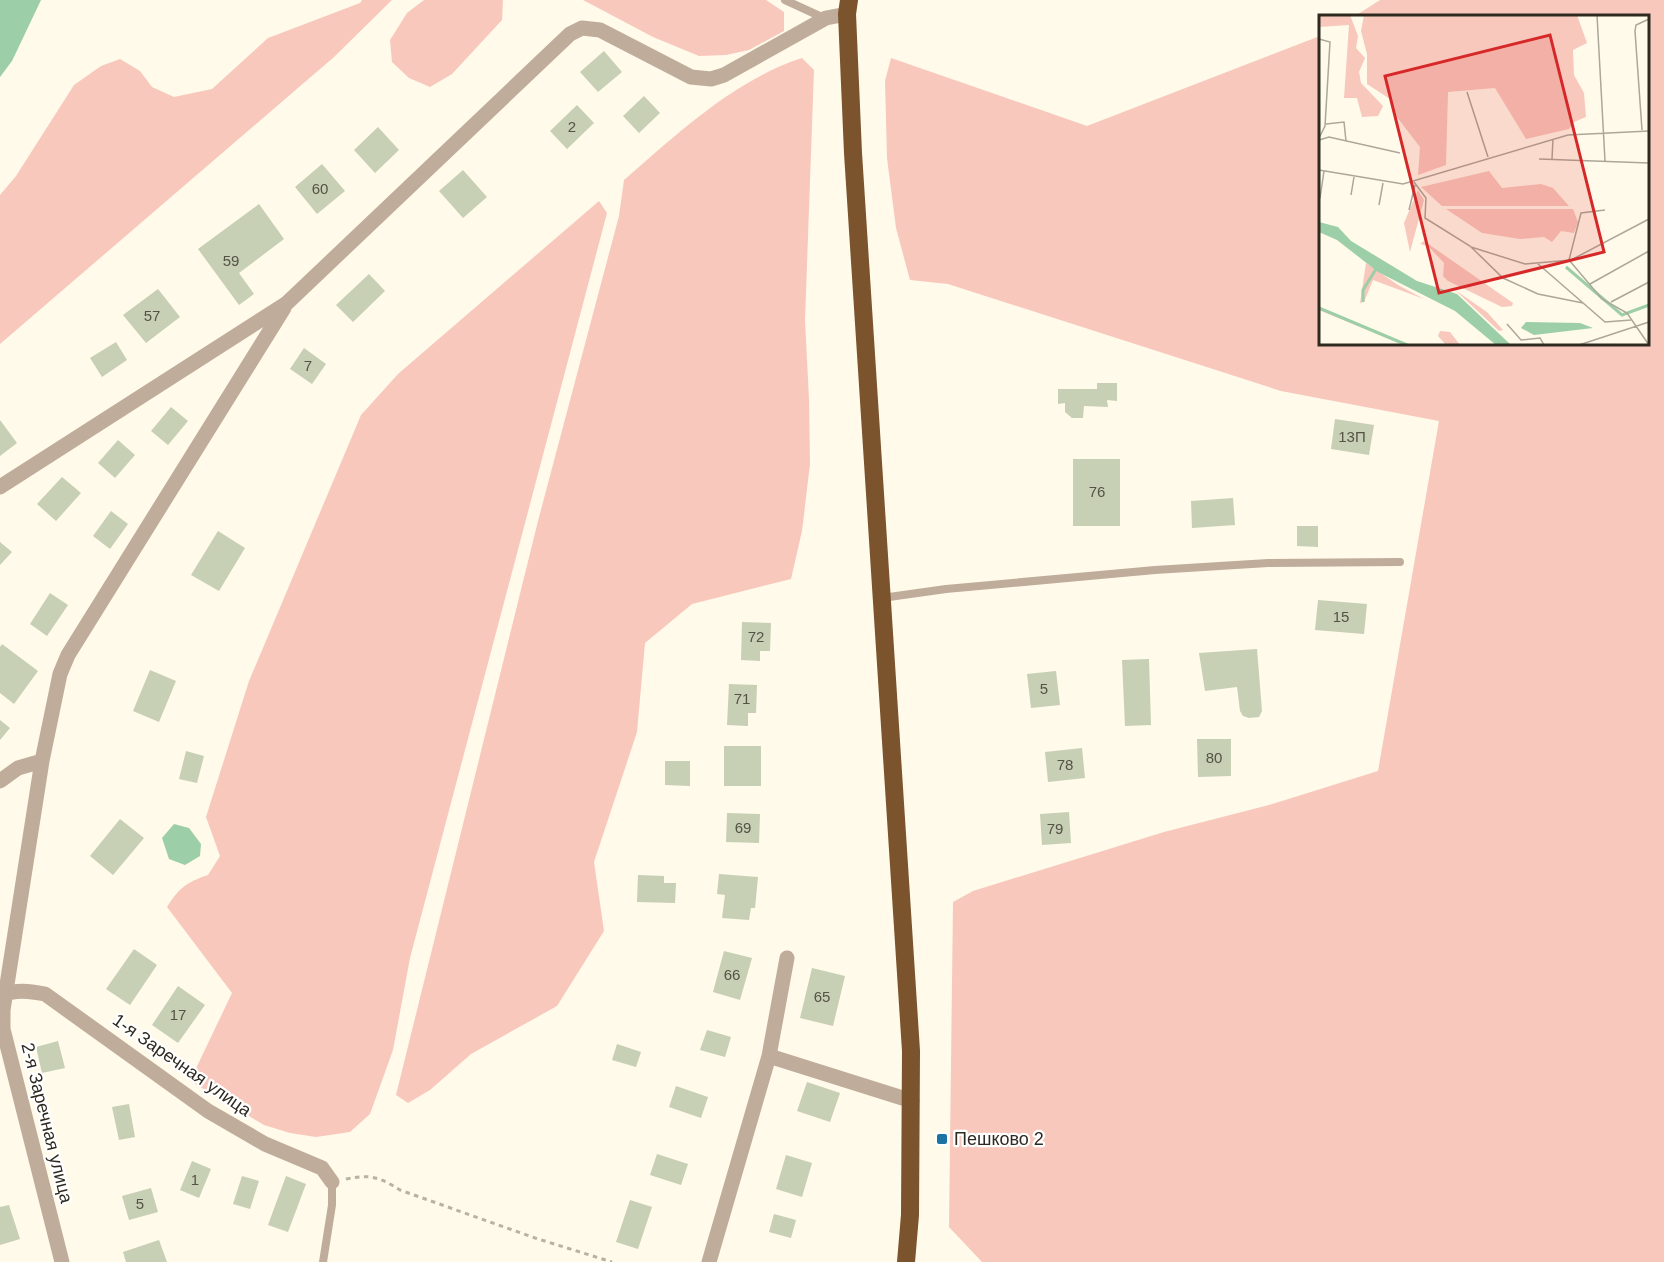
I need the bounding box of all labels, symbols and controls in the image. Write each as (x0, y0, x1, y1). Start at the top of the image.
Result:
inset map (1319, 15, 1649, 345)
house number: 2 (568, 118, 576, 135)
house number: 60 (312, 180, 328, 197)
house number: 59 (223, 252, 239, 269)
house number: 57 (144, 307, 160, 324)
house number: 7 (304, 357, 312, 374)
house number: 13П (1338, 428, 1366, 445)
house number: 76 (1089, 483, 1105, 500)
house number: 15 (1333, 608, 1349, 625)
house number: 72 (748, 628, 764, 645)
house number: 5 (1040, 680, 1048, 697)
house number: 71 (734, 690, 750, 707)
house number: 80 (1206, 749, 1222, 766)
house number: 78 (1057, 756, 1073, 773)
house number: 69 (735, 819, 751, 836)
house number: 79 (1047, 820, 1063, 837)
house number: 66 (724, 966, 740, 983)
house number: 65 (814, 988, 830, 1005)
house number: 17 (170, 1006, 186, 1023)
street label: 1-я Заречная улица (109, 1010, 256, 1121)
street label: 2-я Заречная улица (17, 1041, 77, 1206)
place label: Пешково 2 (954, 1129, 1044, 1149)
marker: Пешково 2 (935, 1132, 949, 1146)
house number: 1 (191, 1171, 199, 1188)
house number: 5 (136, 1195, 144, 1212)

